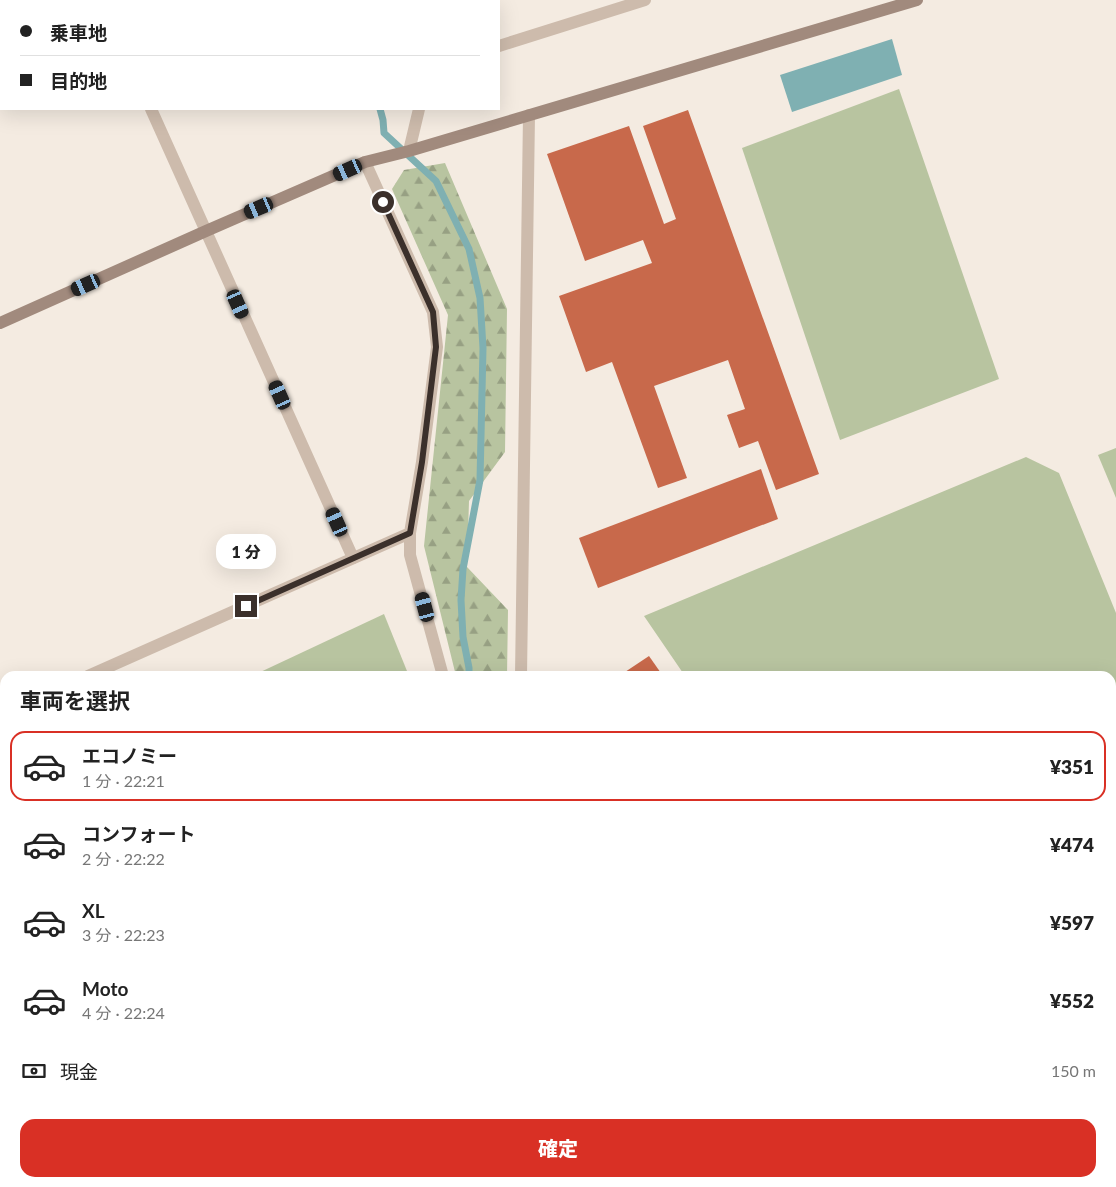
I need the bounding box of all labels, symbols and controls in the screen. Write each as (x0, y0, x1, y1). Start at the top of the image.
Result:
text: 乗車地 (50, 21, 107, 44)
text: 目的地 (50, 69, 107, 92)
car (331, 157, 364, 183)
route start (372, 191, 394, 213)
car (242, 195, 275, 221)
car (69, 272, 102, 298)
car (225, 287, 250, 321)
car (267, 378, 292, 412)
car (324, 505, 349, 539)
callout: 1 分 (216, 534, 276, 568)
text: 1 分 (232, 542, 260, 561)
car (413, 591, 436, 623)
route end (235, 595, 257, 617)
text: 車両を選択 (20, 687, 130, 714)
icon: car (22, 744, 67, 789)
text: エコノミー (82, 744, 177, 767)
text: ¥351 (1050, 755, 1094, 778)
text: 1 分 · 22:21 (82, 771, 165, 790)
icon: car (22, 822, 67, 867)
text: コンフォート (82, 822, 195, 845)
text: ¥474 (1050, 833, 1094, 856)
text: 2 分 · 22:22 (82, 849, 165, 868)
text: XL (82, 899, 105, 922)
icon: car (22, 900, 67, 945)
text: ¥597 (1050, 911, 1094, 934)
text: 3 分 · 22:23 (82, 925, 165, 944)
text: Moto (82, 977, 128, 1000)
icon: car (22, 978, 67, 1023)
text: ¥552 (1050, 989, 1094, 1012)
text: 4 分 · 22:24 (82, 1003, 165, 1022)
icon: cash (20, 1057, 48, 1085)
text: 現金 (60, 1060, 98, 1083)
text: 150 m (1051, 1061, 1096, 1080)
button: 確定 (20, 1119, 1096, 1177)

